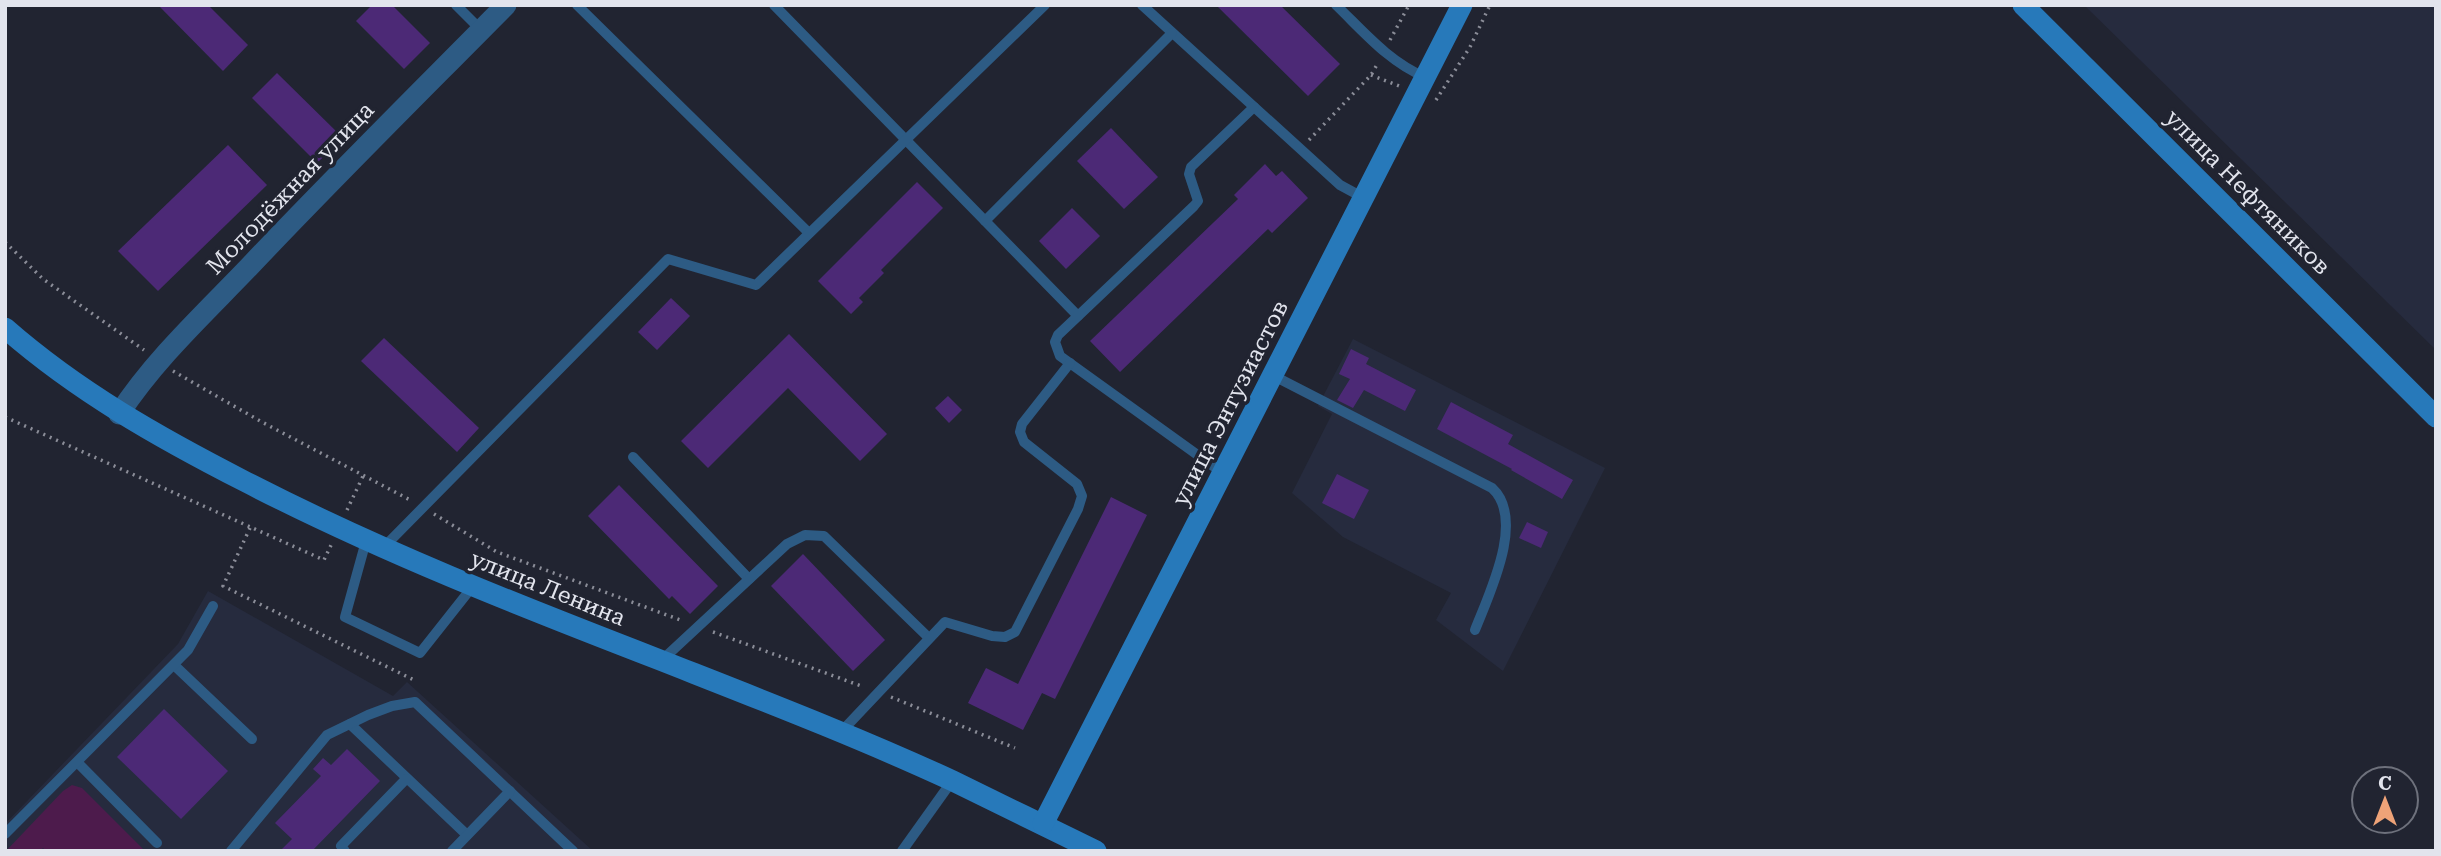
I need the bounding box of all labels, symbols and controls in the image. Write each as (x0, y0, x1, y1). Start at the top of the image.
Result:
street label: Молодёжная улица (201, 96, 380, 280)
street label: улица Нефтяников (2160, 104, 2336, 280)
street label: улица Энтузиастов (1167, 296, 1294, 511)
street label: улица Ленина (467, 545, 630, 632)
north arrow (2350, 765, 2420, 835)
text: С (2378, 772, 2392, 795)

